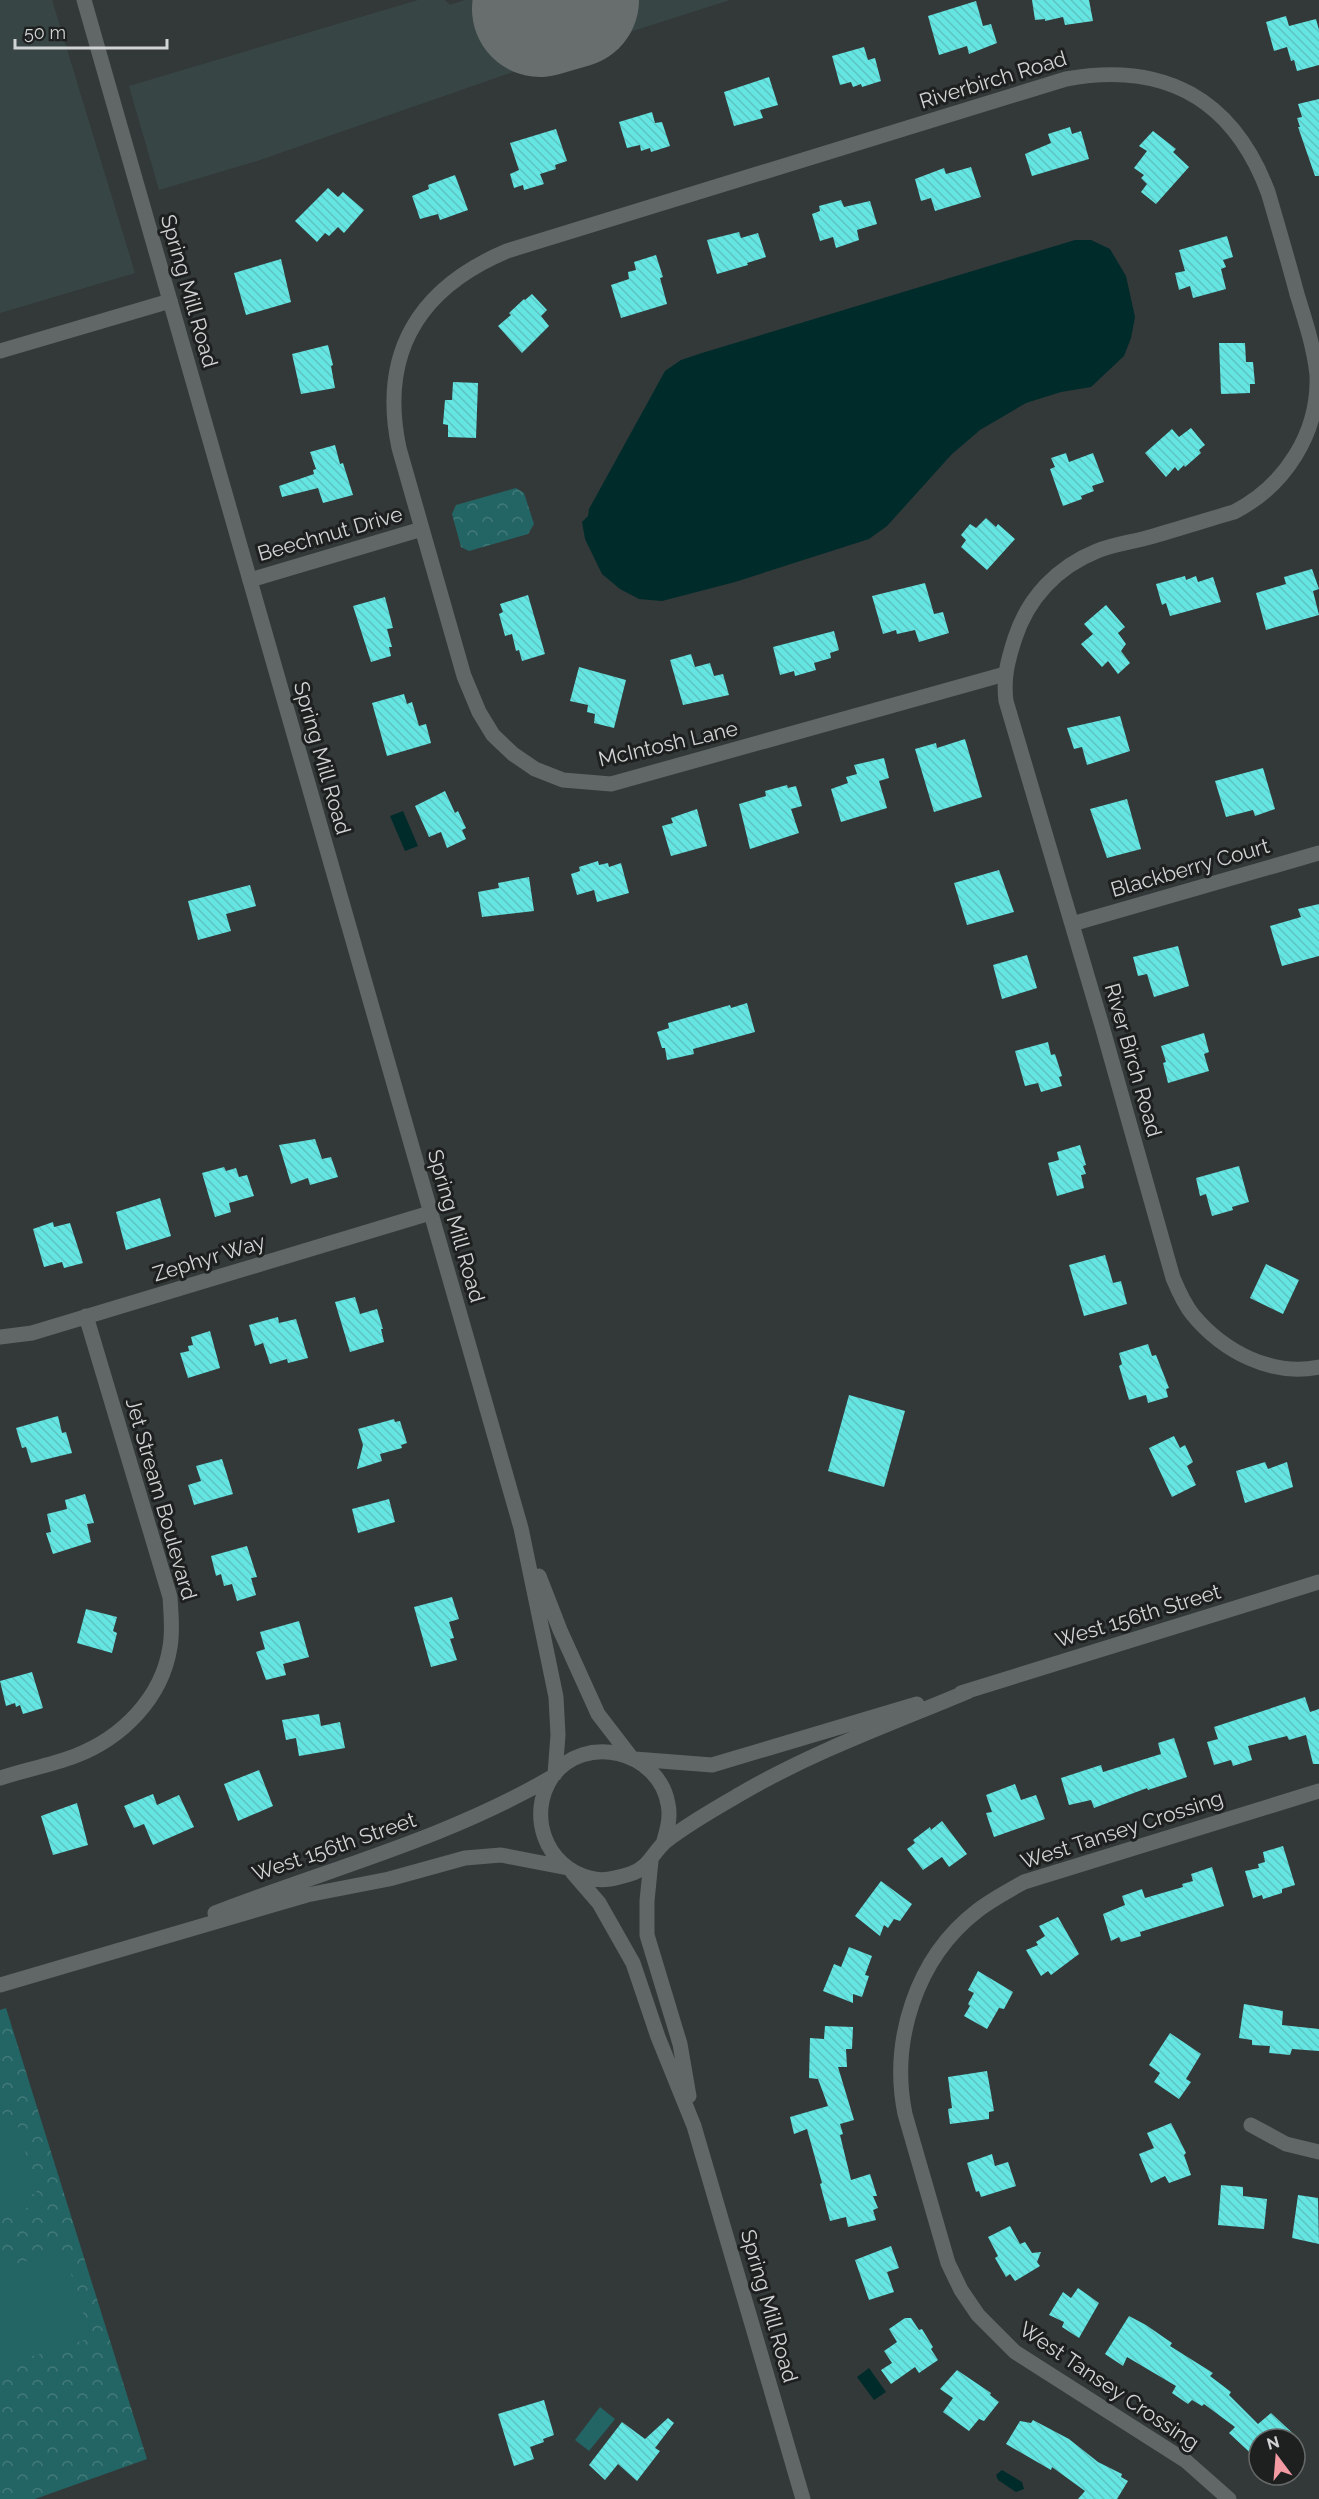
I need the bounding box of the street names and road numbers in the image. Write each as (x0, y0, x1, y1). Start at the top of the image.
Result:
street label: Riverbirch Road (916, 45, 1070, 114)
street label: Spring Mill Road (156, 212, 223, 370)
street label: Beechnut Drive (255, 501, 405, 566)
street label: Spring Mill Road (289, 679, 356, 837)
street label: McIntosh Lane (596, 715, 740, 772)
street label: Blackberry Court (1108, 833, 1272, 902)
street label: River Birch Road (1100, 980, 1167, 1140)
street label: Spring Mill Road (423, 1147, 490, 1305)
street label: Zephyr Way (150, 1229, 268, 1286)
street label: Jet Stream Boulevard (121, 1395, 202, 1603)
street label: West 156th Street (1052, 1579, 1223, 1653)
street label: West Tansey Crossing (1017, 1785, 1226, 1874)
street label: West 156th Street (249, 1807, 419, 1886)
street label: Spring Mill Road (736, 2227, 803, 2385)
street label: West Tansey Crossing (1015, 2316, 1204, 2455)

